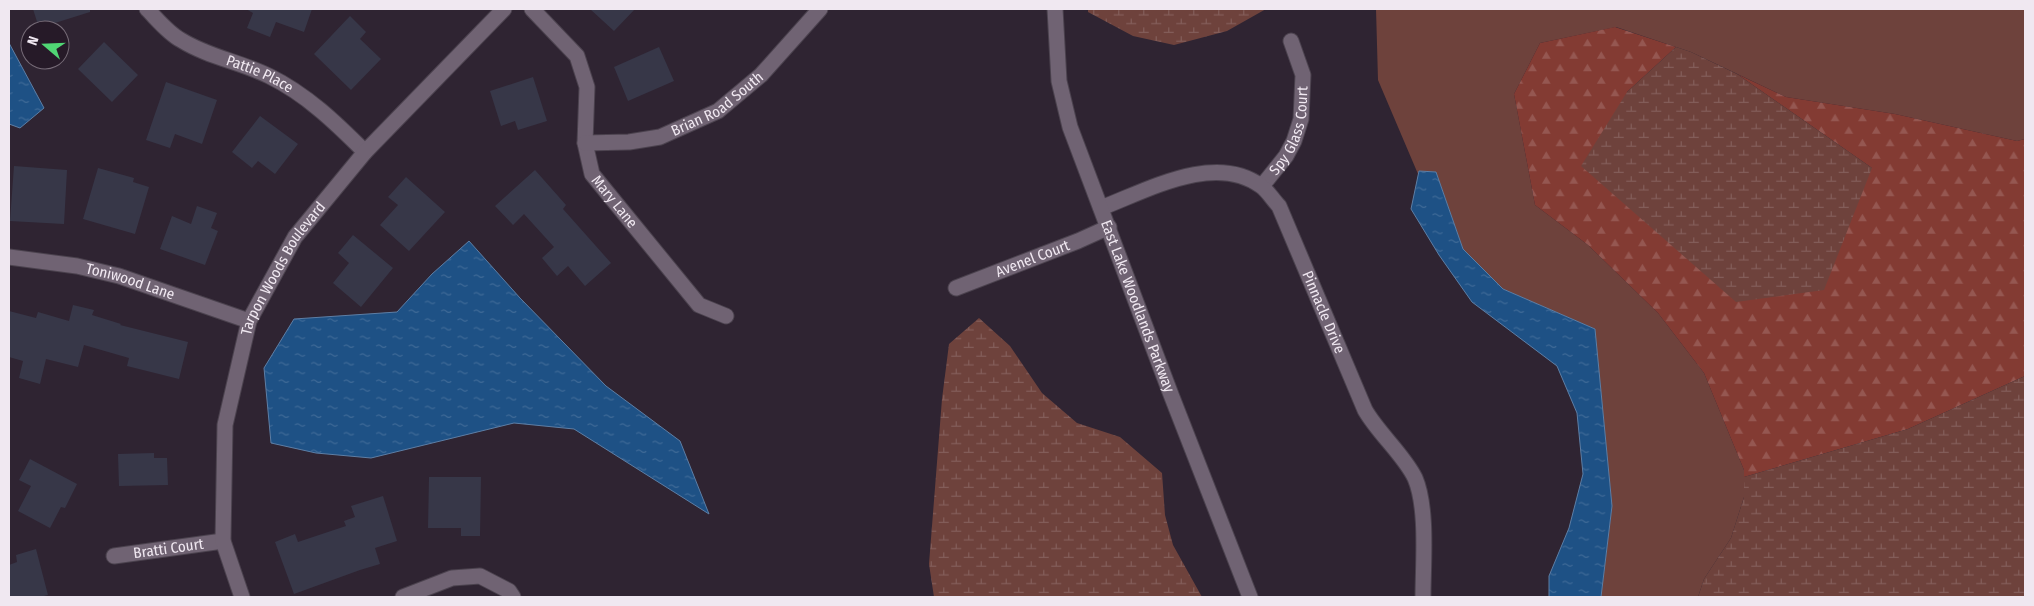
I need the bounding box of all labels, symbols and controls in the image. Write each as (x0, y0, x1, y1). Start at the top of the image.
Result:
north arrow (20, 20, 70, 70)
text: N (24, 34, 43, 48)
street label: Pattie Place (224, 51, 297, 97)
street label: Brian Road South (668, 68, 767, 140)
street label: Spy Glass Court (1265, 86, 1311, 179)
street label: Mary Lane (588, 172, 641, 232)
street label: Tarpon Woods Boulevard (237, 198, 329, 337)
street label: East Lake Woodlands Parkway (1097, 218, 1178, 395)
street label: Avenel Court (993, 236, 1072, 281)
street label: Toniwood Lane (84, 259, 177, 304)
street label: Pinnacle Drive (1298, 268, 1349, 356)
street label: Bratti Court (132, 535, 205, 562)

